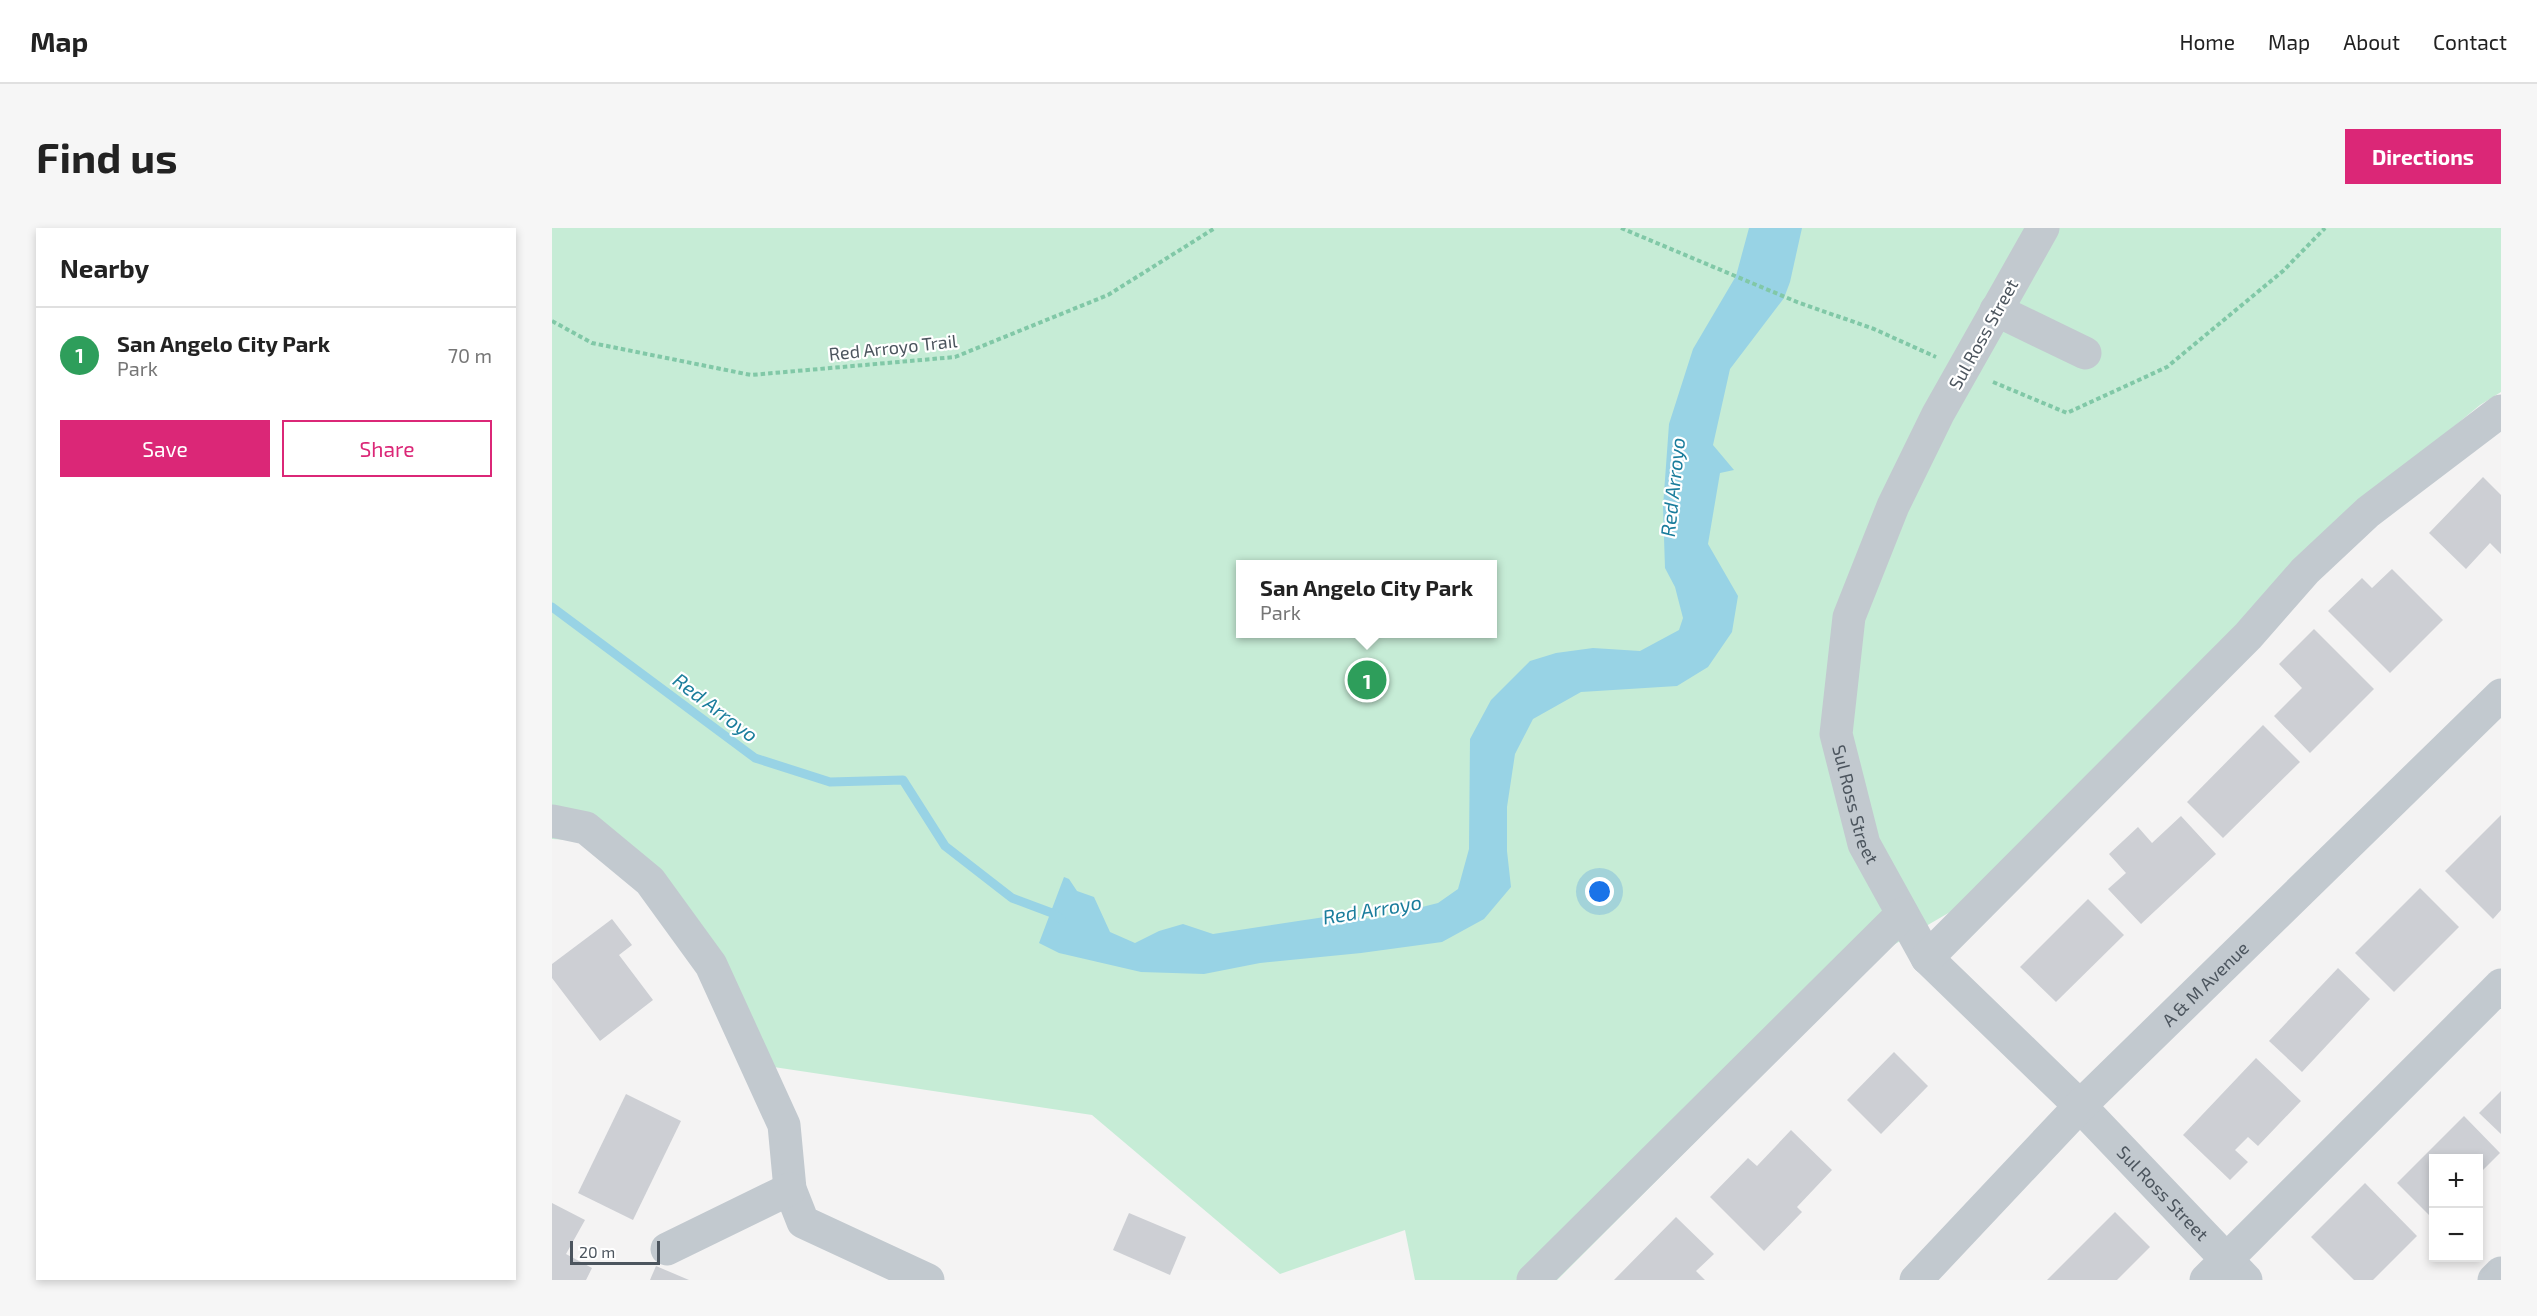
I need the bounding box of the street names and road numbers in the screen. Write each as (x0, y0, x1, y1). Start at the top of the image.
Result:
street label: Sul Ross Street (1944, 275, 2022, 393)
street label: Red Arroyo Trail (828, 329, 959, 365)
street label: Sul Ross Street (1828, 742, 1884, 868)
street label: A & M Avenue (2157, 937, 2253, 1031)
street label: Sul Ross Street (2113, 1141, 2213, 1245)

